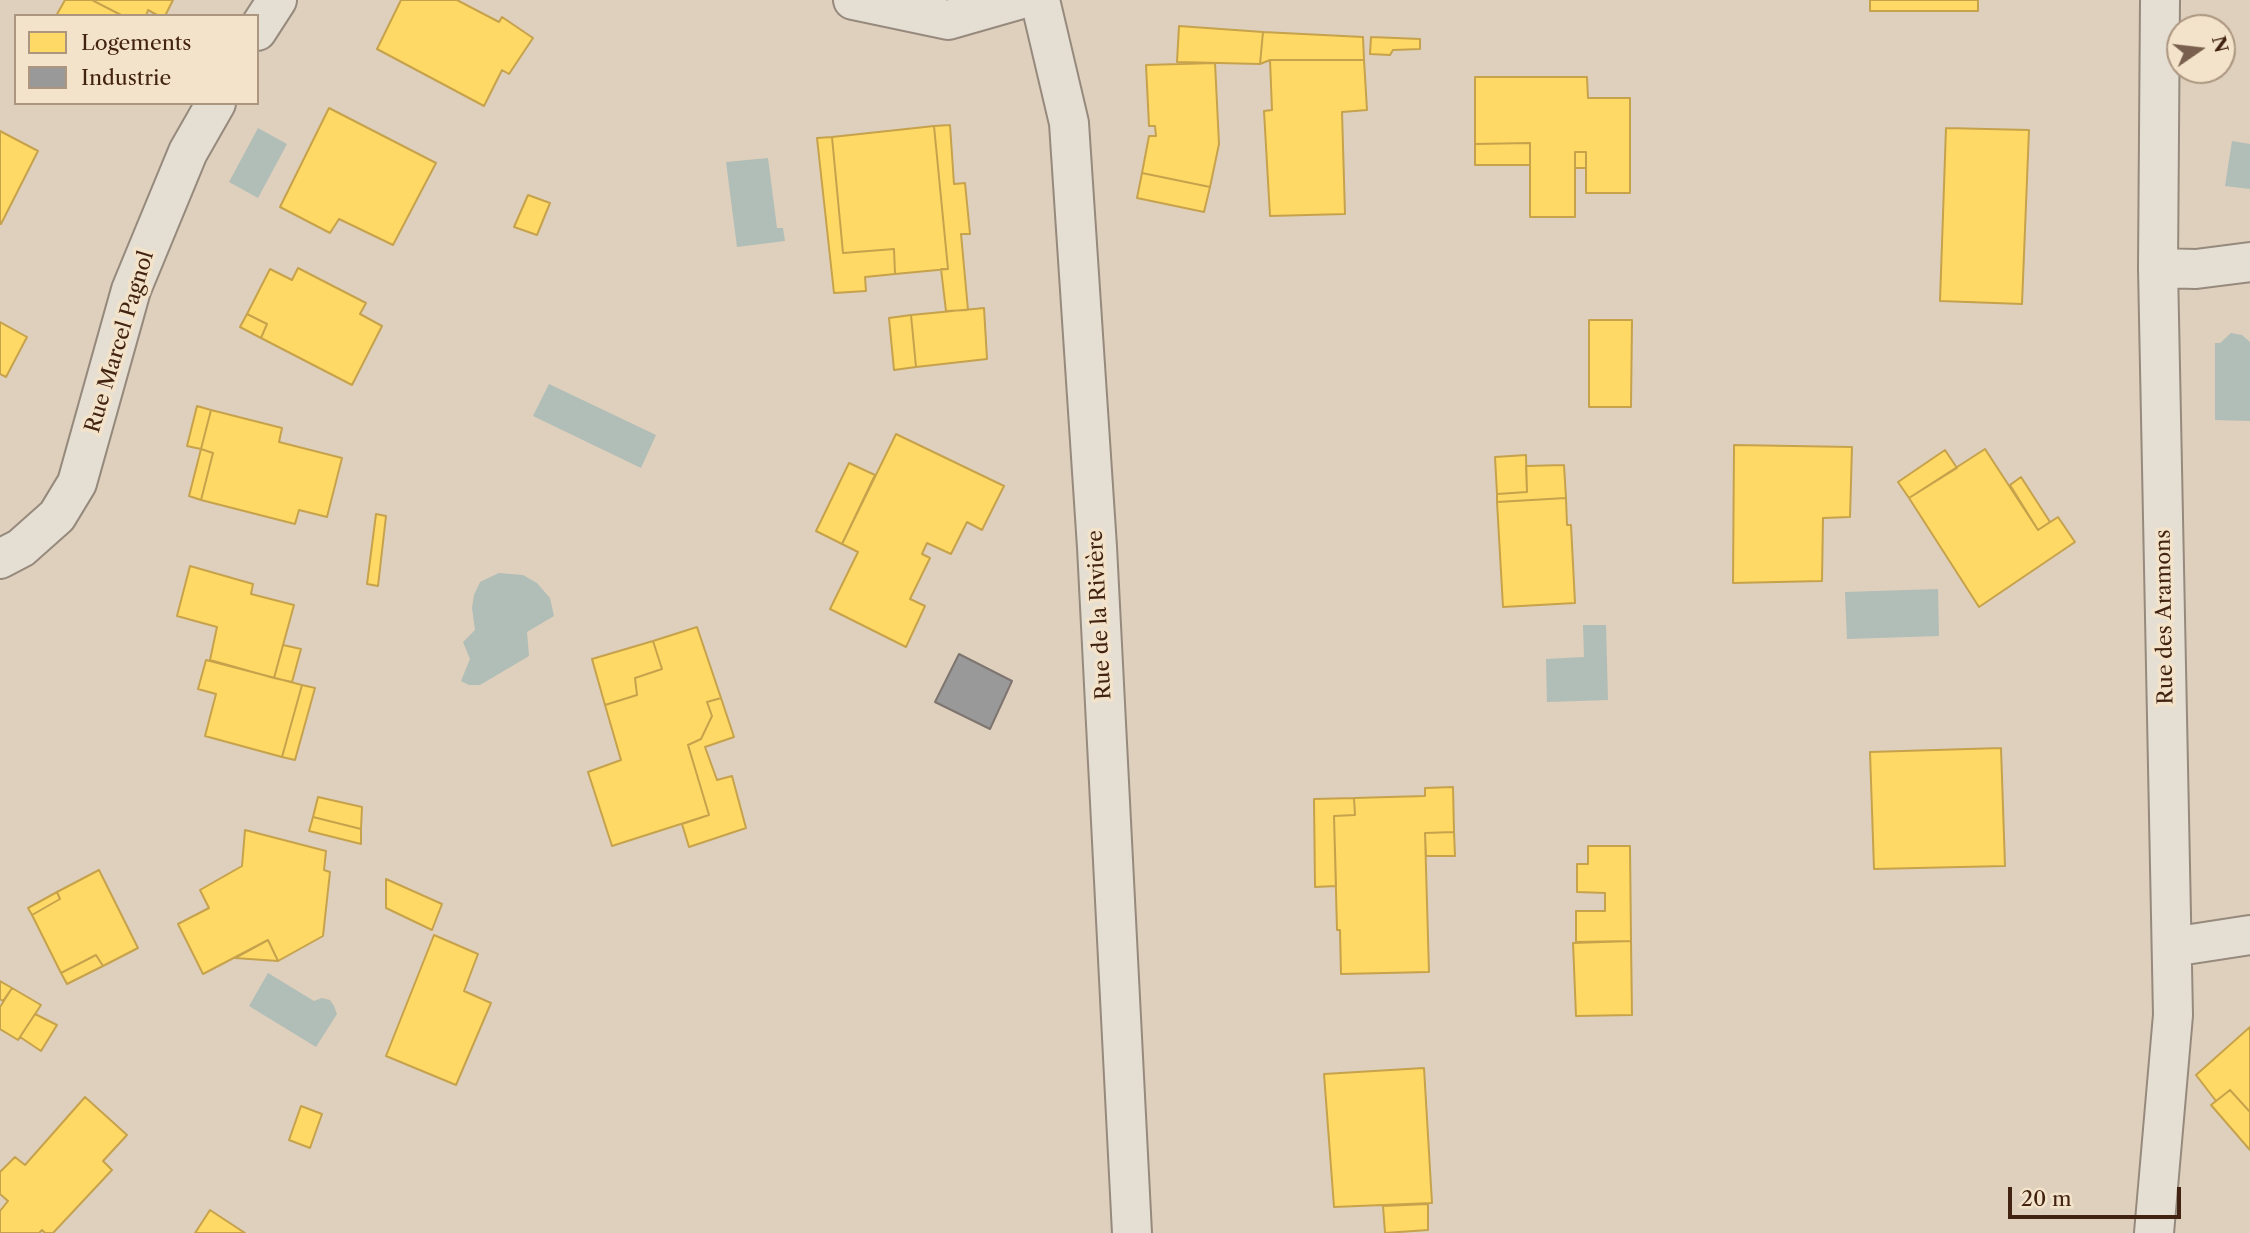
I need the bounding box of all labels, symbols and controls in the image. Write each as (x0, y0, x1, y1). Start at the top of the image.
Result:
legend (14, 14, 259, 105)
north arrow (2166, 14, 2236, 84)
text: Logements (81, 30, 191, 55)
text: N (2207, 33, 2233, 55)
text: Industrie (81, 65, 171, 90)
street label: Rue Marcel Pagnol (80, 248, 160, 436)
street label: Rue de la Rivière (1083, 529, 1117, 701)
street label: Rue des Aramons (2151, 529, 2179, 705)
scale bar (2012, 1174, 2185, 1218)
text: 20 m (2021, 1186, 2072, 1211)

